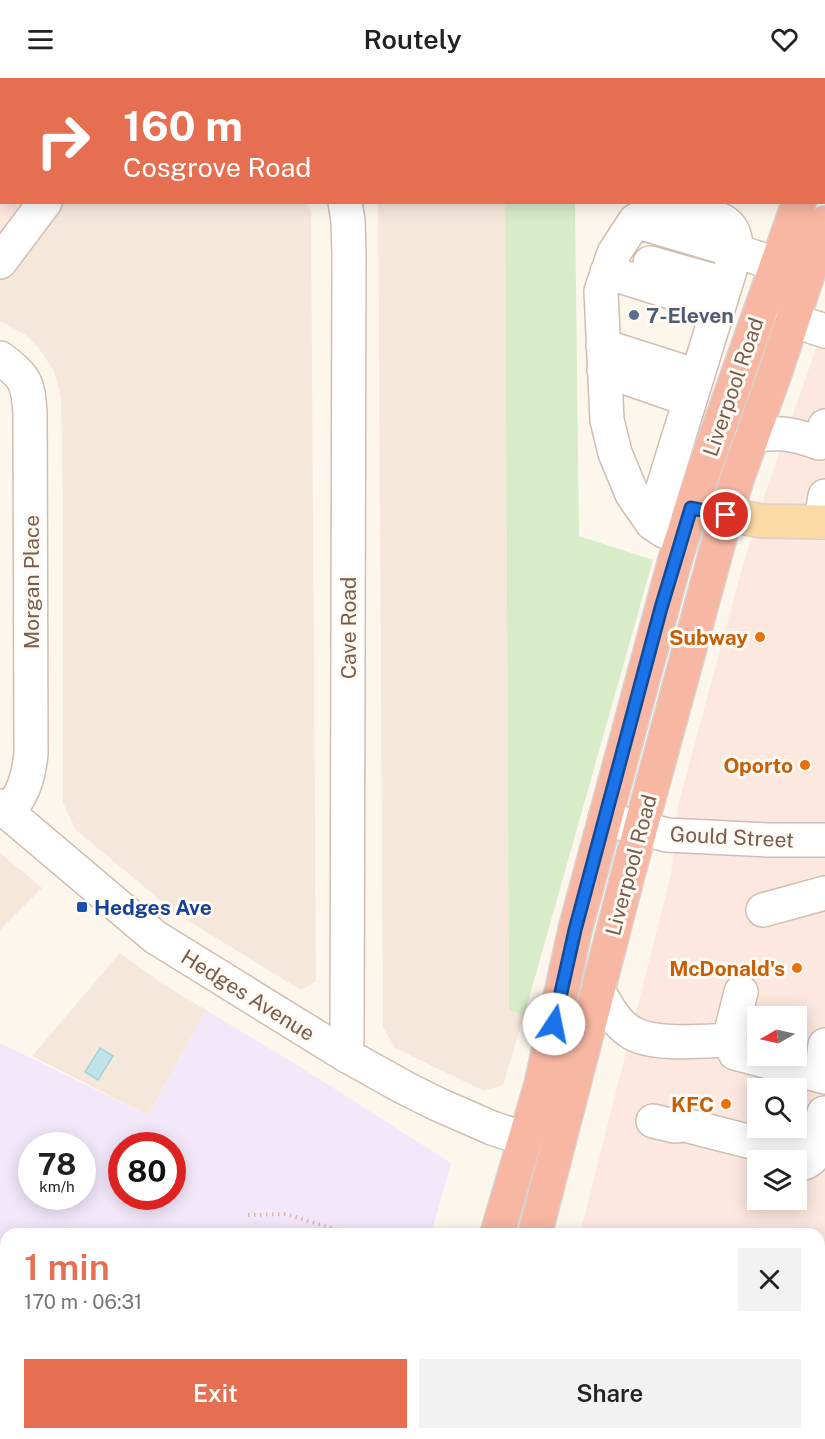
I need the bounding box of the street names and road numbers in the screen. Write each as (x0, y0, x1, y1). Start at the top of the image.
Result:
street label: Liverpool Road (698, 314, 768, 460)
street label: Morgan Place (19, 515, 44, 649)
street label: Cave Road (336, 577, 361, 679)
street label: Liverpool Road (600, 792, 662, 938)
street label: Gould Street (669, 821, 795, 853)
street label: Hedges Avenue (177, 944, 319, 1046)

